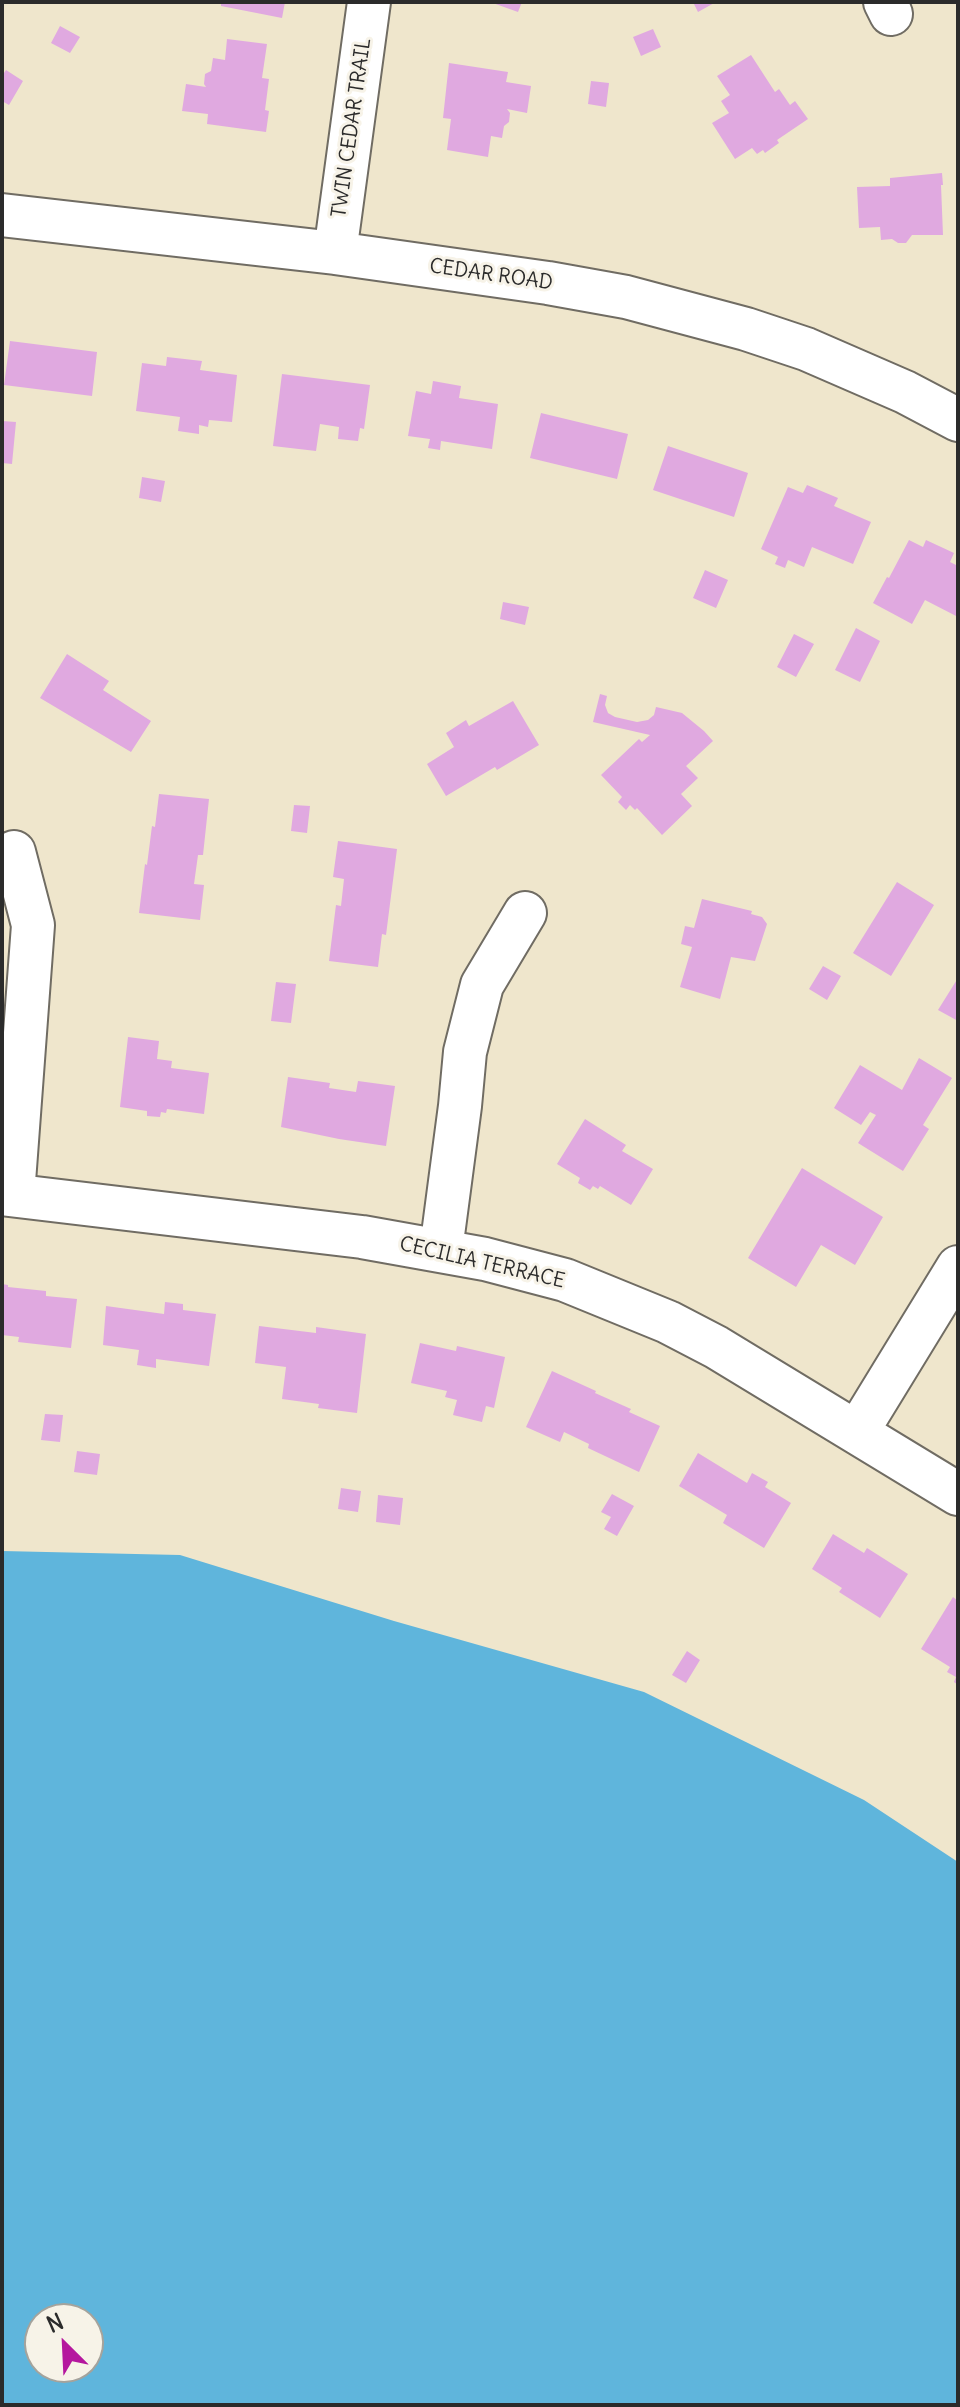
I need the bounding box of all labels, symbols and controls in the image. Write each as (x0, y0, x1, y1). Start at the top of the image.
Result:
street label: TWIN CEDAR TRAIL (328, 37, 376, 219)
street label: CEDAR ROAD (428, 254, 554, 296)
street label: CECILIA TERRACE (397, 1232, 567, 1294)
north arrow (24, 2303, 104, 2383)
text: N (42, 2307, 68, 2339)

